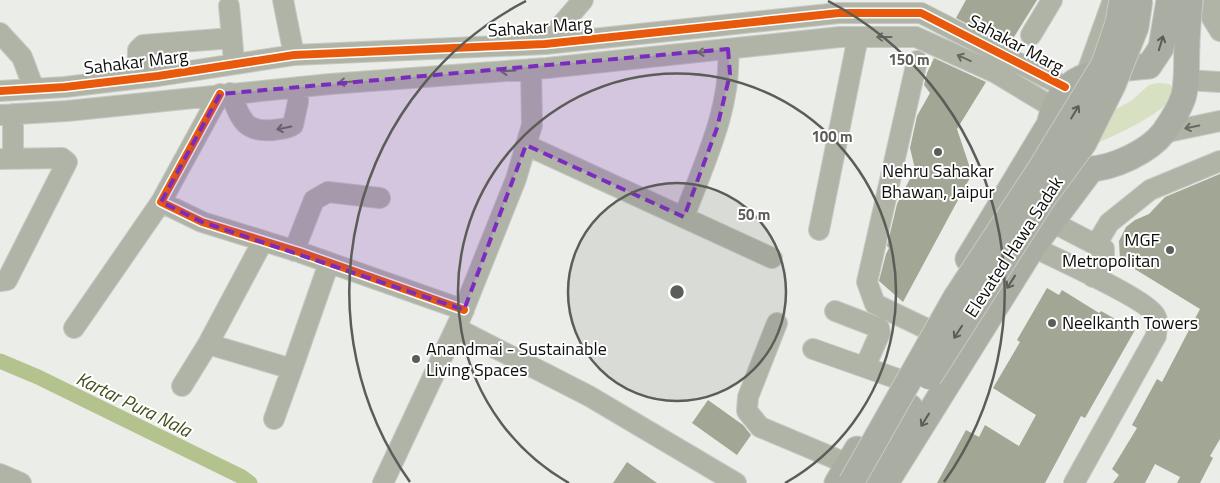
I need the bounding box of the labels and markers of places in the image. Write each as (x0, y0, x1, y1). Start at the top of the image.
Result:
marker: Nehru Sahakar Bhawan, Jaipur (932, 146, 944, 158)
place label: Nehru Sahakar Bhawan, Jaipur (881, 157, 995, 205)
place label: MGF Metropolitan (1062, 226, 1160, 274)
marker: MGF Metropolitan (1164, 244, 1176, 256)
centre of rings (668, 283, 686, 301)
place label: Neelkanth Towers (1062, 309, 1198, 336)
marker: Neelkanth Towers (1046, 317, 1058, 329)
place label: Anandmai - Sustainable Living Spaces (426, 335, 607, 383)
marker: Anandmai - Sustainable Living Spaces (410, 353, 422, 365)

